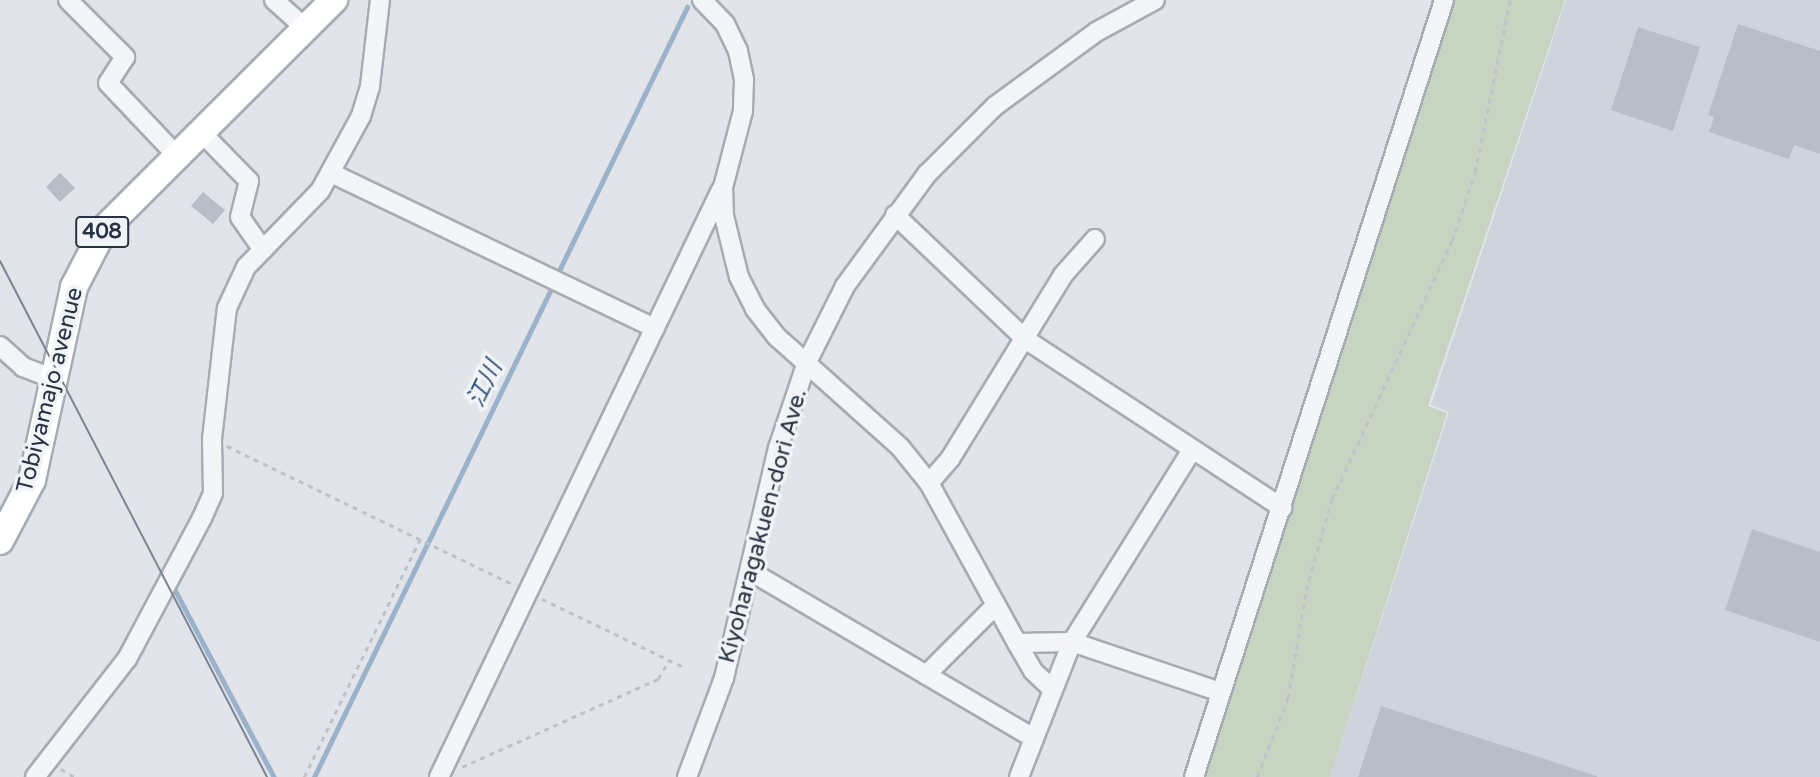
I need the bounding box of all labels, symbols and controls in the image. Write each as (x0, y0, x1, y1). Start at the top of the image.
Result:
road number: 408 (74, 215, 130, 250)
street label: Tobiyamajo avenue (11, 285, 89, 495)
water label: 江川 (462, 356, 508, 412)
street label: Kiyoharagakuen-dori Ave. (713, 386, 813, 666)

